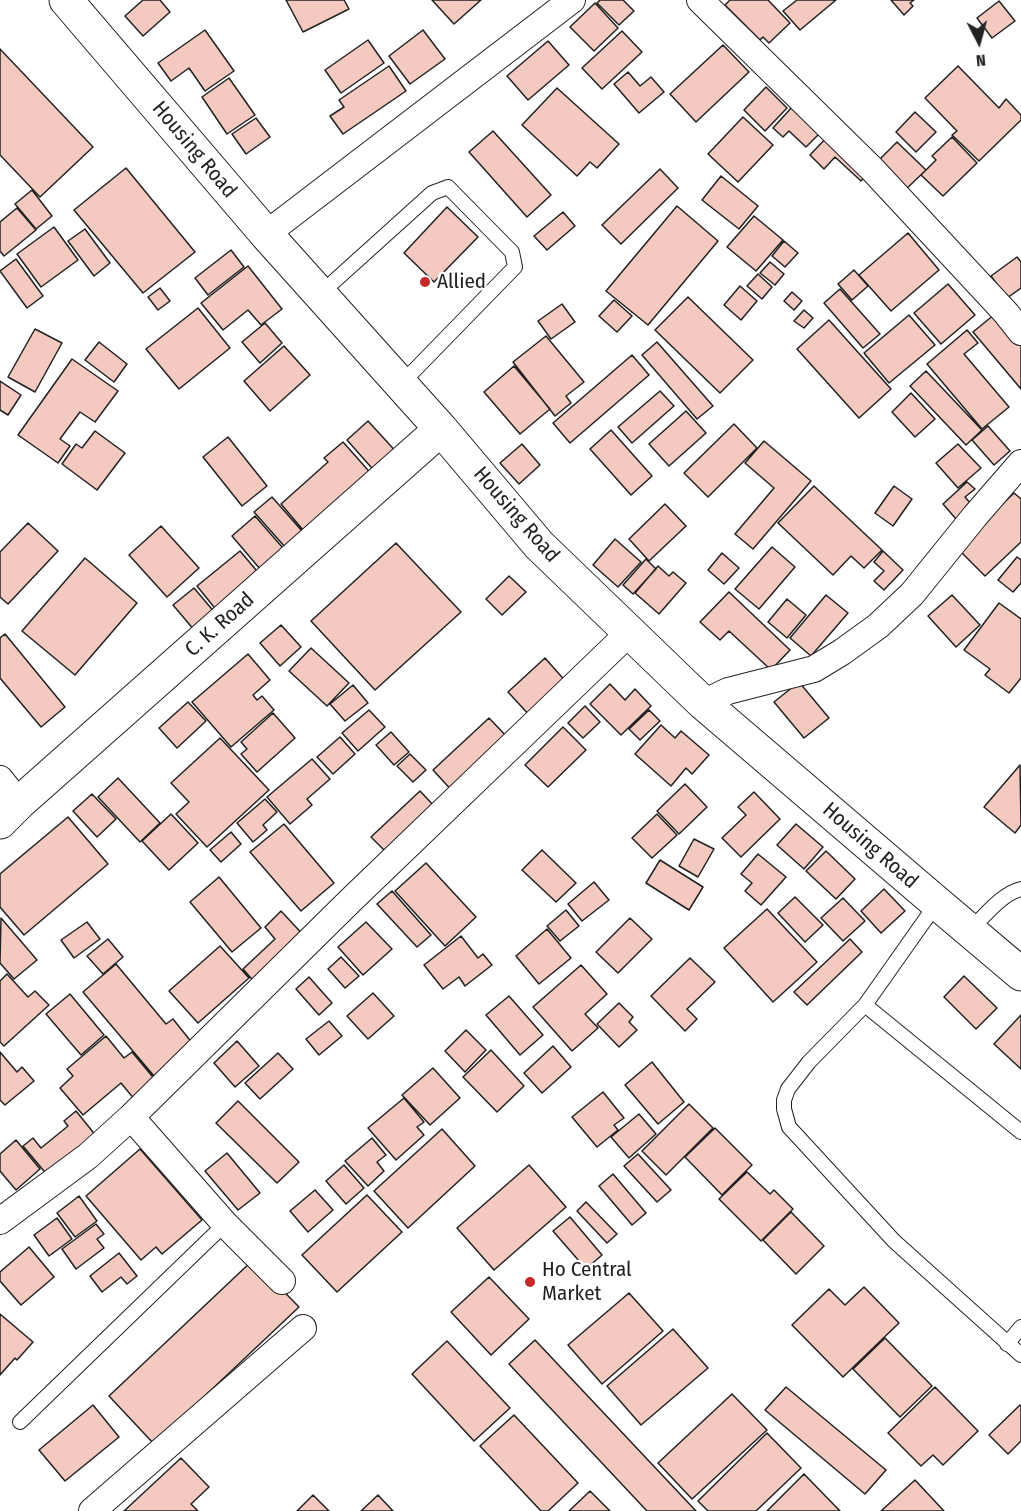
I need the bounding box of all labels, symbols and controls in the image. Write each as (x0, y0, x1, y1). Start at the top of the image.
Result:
north arrow (949, 12, 1009, 72)
text: N (975, 50, 987, 70)
street label: Housing Road (146, 97, 242, 203)
place label: Allied (437, 269, 486, 295)
marker: Allied (418, 275, 432, 289)
street label: Housing Road (468, 462, 564, 568)
street label: C. K. Road (180, 588, 260, 662)
street label: Housing Road (817, 798, 923, 894)
place label: Ho Central Market (542, 1257, 632, 1307)
marker: Ho Central Market (523, 1275, 537, 1289)

